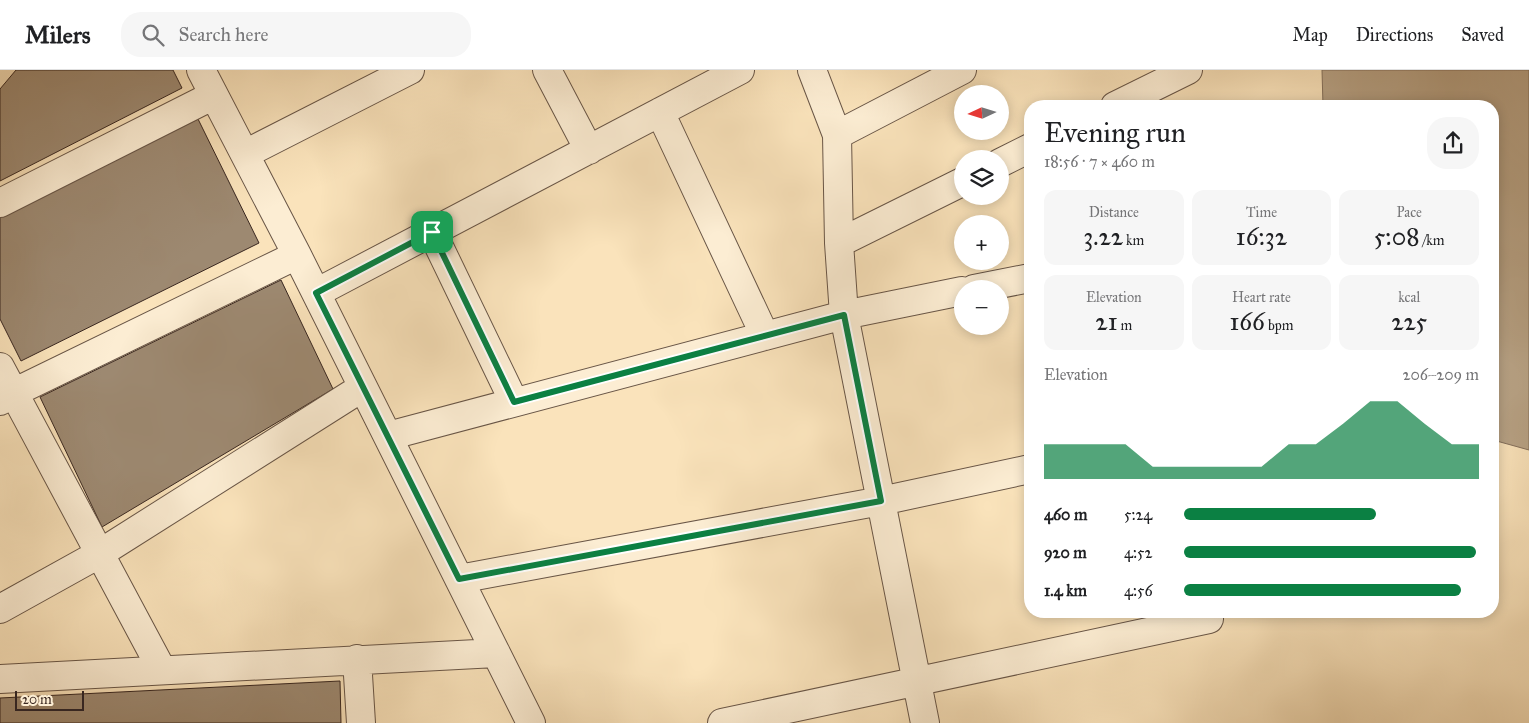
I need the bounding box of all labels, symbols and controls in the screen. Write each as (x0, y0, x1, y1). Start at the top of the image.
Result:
search box (121, 12, 471, 57)
text: Milers (25, 20, 91, 50)
icon: search (139, 21, 167, 49)
text: Search here (179, 23, 268, 46)
text: Map (1292, 24, 1328, 46)
text: Directions (1356, 24, 1433, 46)
text: Saved (1461, 24, 1504, 46)
north arrow (954, 85, 1009, 140)
map controls (954, 85, 1009, 335)
text: Evening run (1044, 115, 1186, 150)
button: share (1427, 117, 1479, 169)
button: layers (954, 150, 1009, 205)
text: 18:56 · 7 × 460 m (1044, 152, 1155, 171)
text: Distance (1089, 204, 1139, 221)
text: Time (1246, 204, 1277, 221)
text: Pace (1396, 204, 1422, 221)
pin (411, 211, 453, 253)
button: + (954, 215, 1009, 270)
icon: arrive (418, 218, 446, 246)
text: 3.22 (1083, 221, 1123, 252)
text: 16:32 (1236, 221, 1287, 252)
text: 5:08 (1374, 221, 1420, 252)
text: km (1123, 232, 1144, 249)
text: /km (1420, 232, 1445, 249)
button: − (954, 280, 1009, 335)
text: Elevation (1086, 289, 1142, 306)
text: Heart rate (1232, 289, 1291, 306)
text: kcal (1398, 289, 1420, 306)
text: 21 (1095, 306, 1118, 337)
text: 166 (1230, 306, 1265, 337)
text: 225 (1391, 306, 1427, 337)
text: m (1118, 317, 1132, 334)
text: bpm (1265, 317, 1293, 334)
text: Elevation (1044, 365, 1108, 384)
text: 206–209 m (1403, 365, 1479, 384)
text: 460 m (1044, 505, 1087, 524)
text: 5:24 (1124, 505, 1152, 524)
text: 920 m (1044, 543, 1087, 562)
text: 4:52 (1124, 543, 1152, 562)
text: 1.4 km (1044, 581, 1087, 600)
text: 4:56 (1124, 581, 1153, 600)
scale bar (15, 688, 84, 711)
text: 20 m (22, 691, 52, 708)

